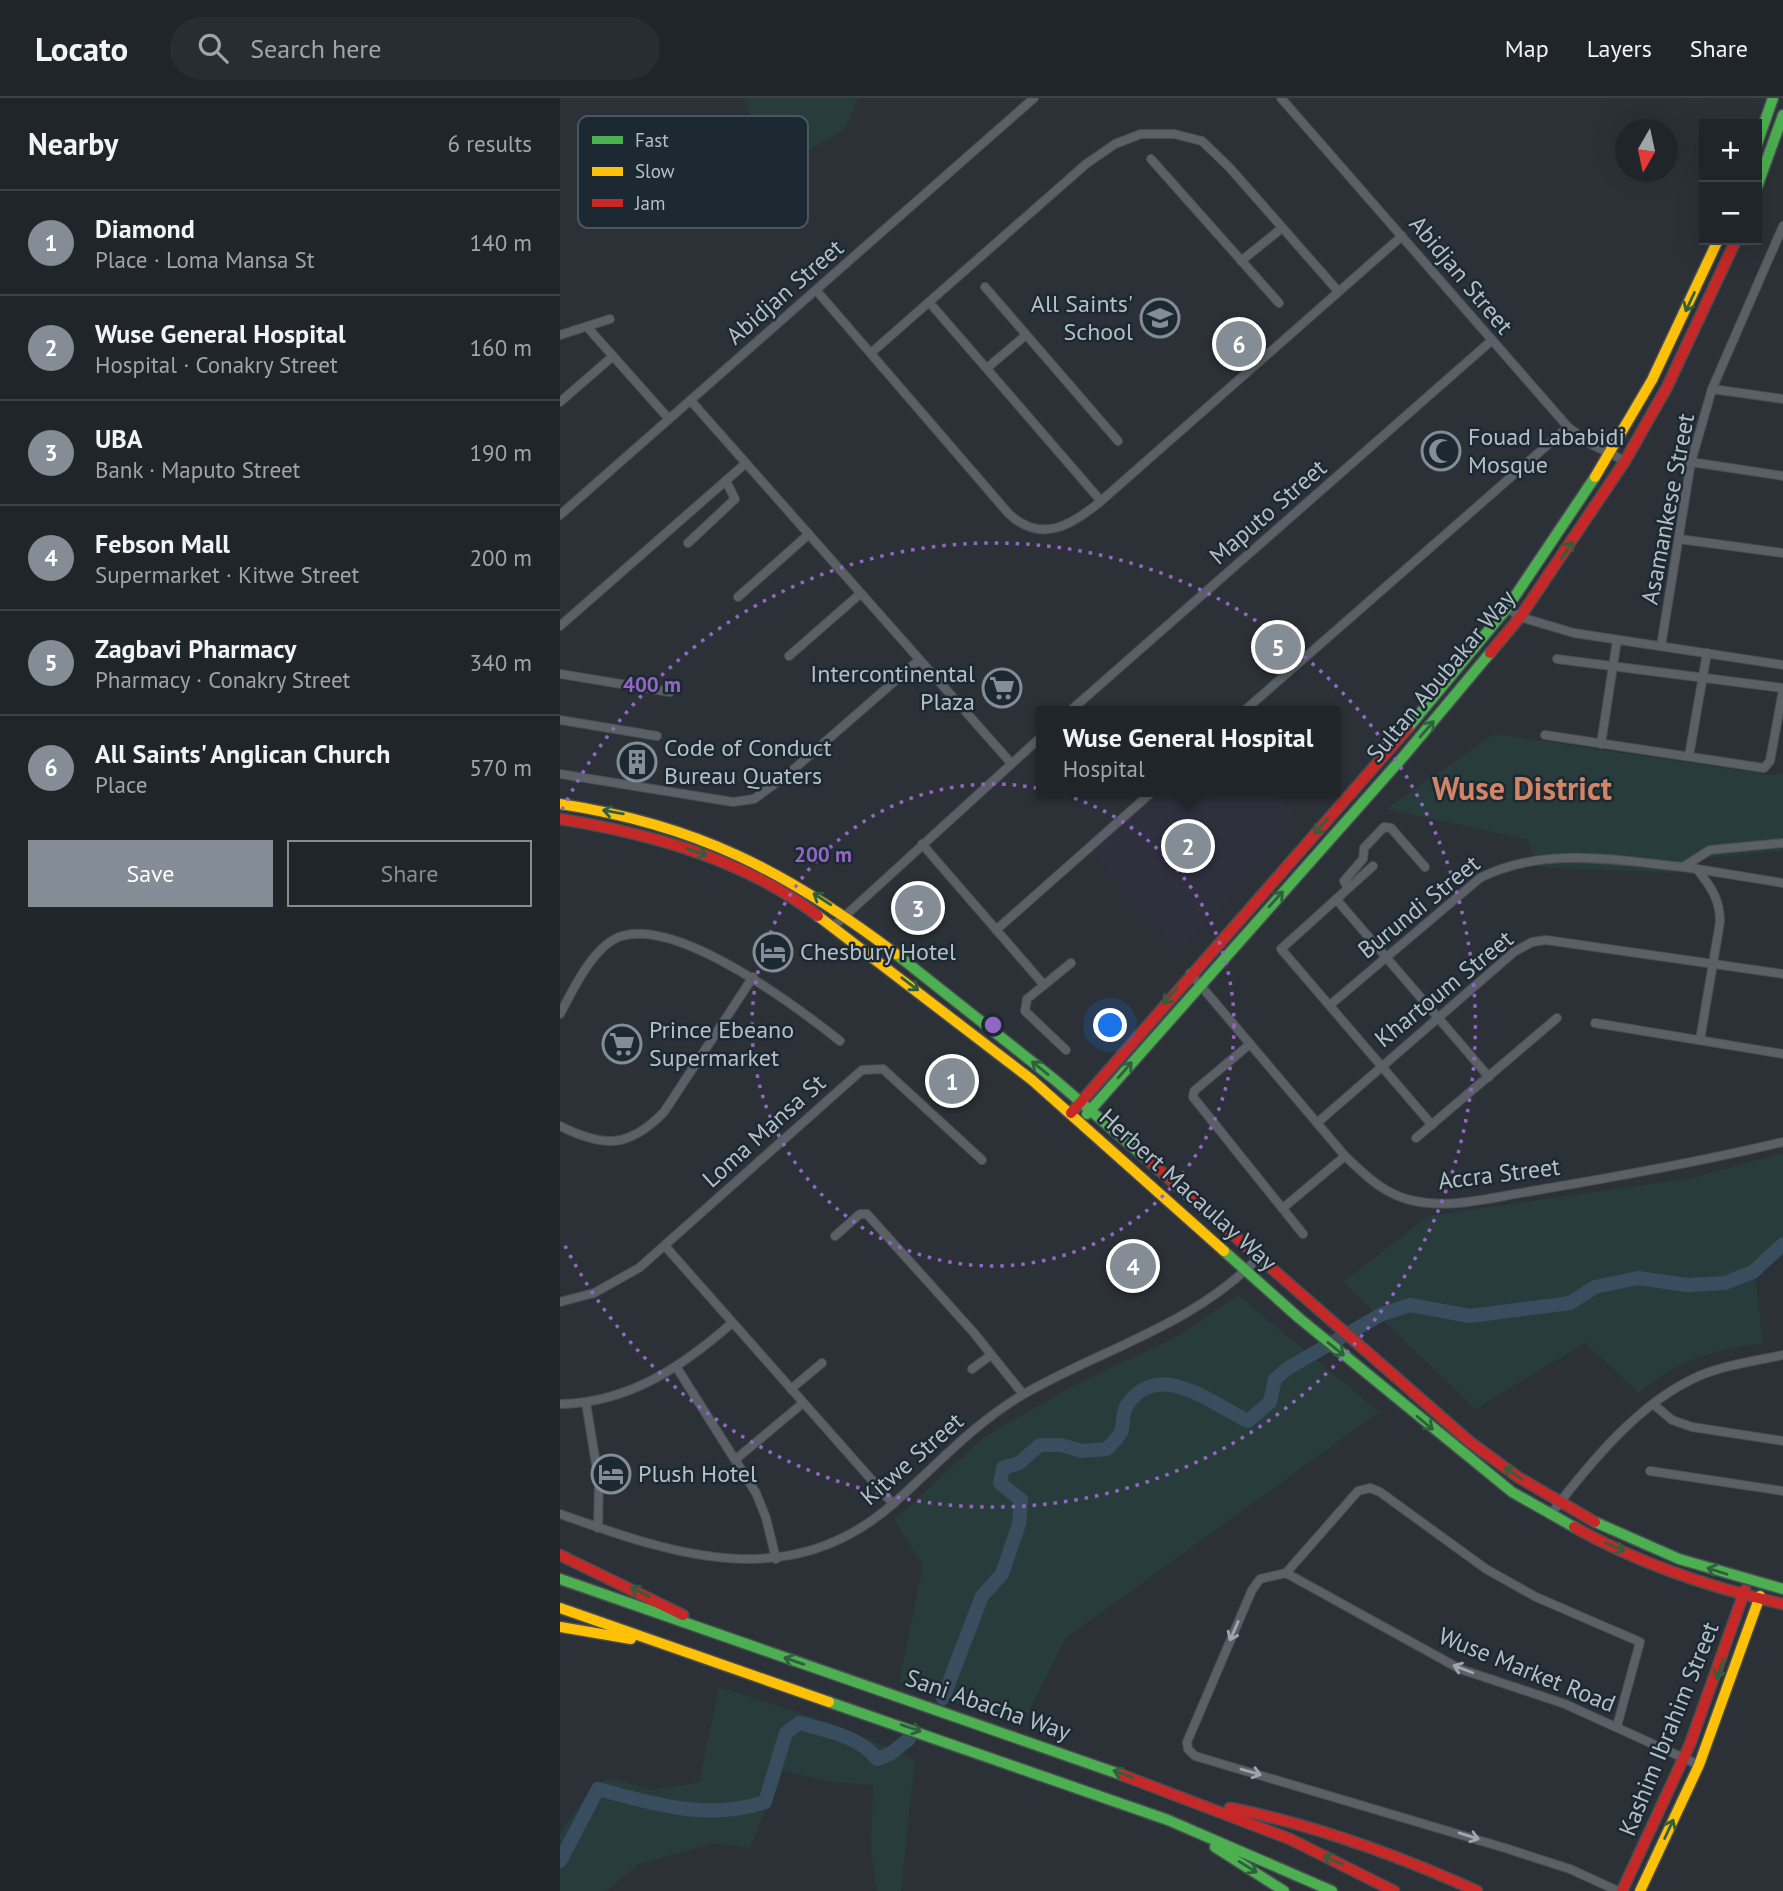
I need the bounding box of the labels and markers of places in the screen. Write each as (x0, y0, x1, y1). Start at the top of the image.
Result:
place label: All Saints' School (1031, 288, 1133, 347)
school or university icon: All Saints' School (1139, 297, 1181, 339)
pin: 6 (1216, 318, 1262, 370)
place label: Fouad Lababidi Mosque (1468, 421, 1625, 480)
mosque icon: Fouad Lababidi Mosque (1420, 430, 1462, 472)
pin: 5 (1255, 621, 1301, 673)
place label: Intercontinental Plaza (810, 658, 975, 717)
supermarket icon: Intercontinental Plaza (981, 667, 1023, 709)
place label: Code of Conduct Bureau Quaters (664, 732, 832, 791)
building icon: Code of Conduct Bureau Quaters (616, 741, 658, 783)
pin: 2 (1165, 820, 1211, 872)
pin: 3 (895, 882, 941, 934)
hotel icon: Chesbury Hotel (752, 931, 794, 973)
place label: Chesbury Hotel (800, 936, 956, 967)
centre of rings (981, 1013, 1005, 1037)
place label: Prince Ebeano Supermarket (649, 1014, 794, 1073)
supermarket icon: Prince Ebeano Supermarket (601, 1023, 643, 1065)
pin: 1 (929, 1055, 975, 1107)
pin: 4 (1110, 1240, 1156, 1292)
hotel icon: Plush Hotel (590, 1453, 632, 1495)
place label: Plush Hotel (638, 1458, 757, 1489)

